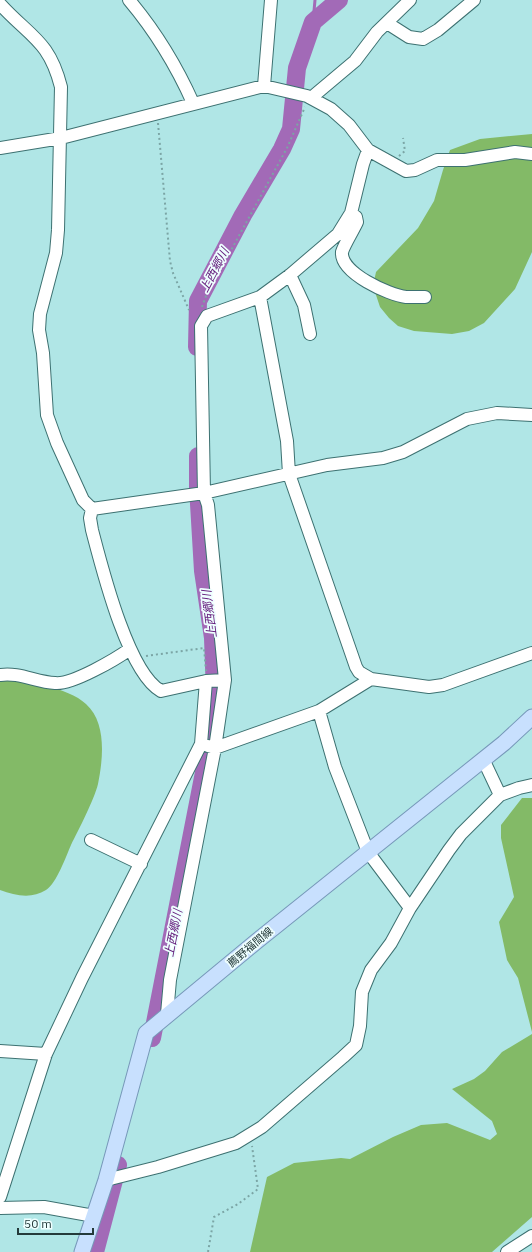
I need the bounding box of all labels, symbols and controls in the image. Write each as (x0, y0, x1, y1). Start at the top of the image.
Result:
water label: 上西郷川 (196, 244, 233, 295)
water label: 上西郷川 (198, 587, 219, 639)
water label: 上西郷川 (161, 906, 185, 958)
street label: 薦野福間線 (224, 924, 276, 970)
scale bar (18, 1210, 93, 1236)
text: 50 m (24, 1216, 52, 1231)

